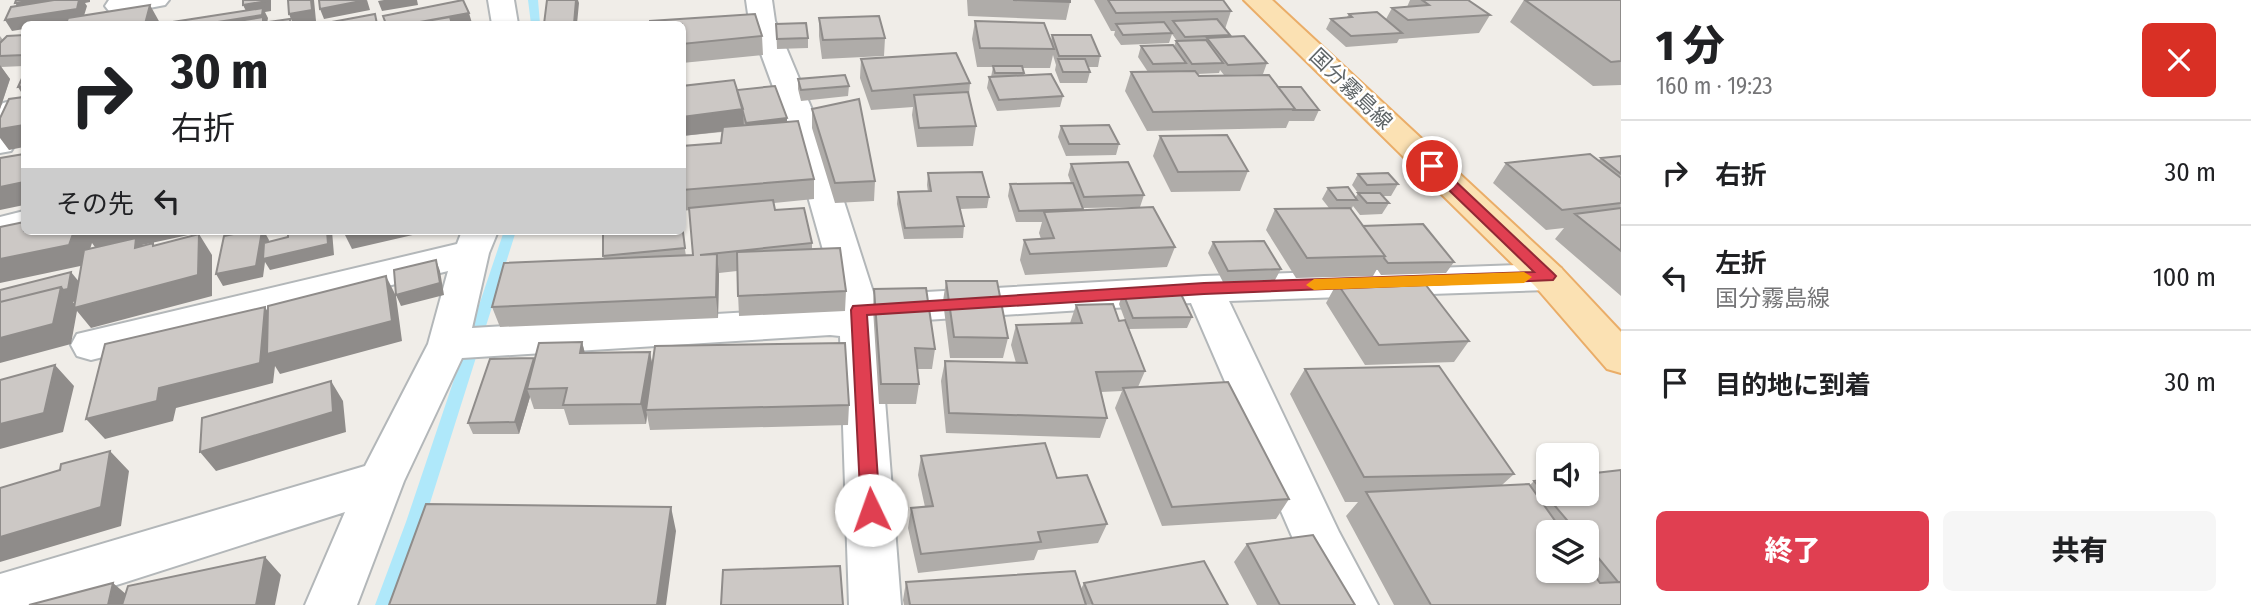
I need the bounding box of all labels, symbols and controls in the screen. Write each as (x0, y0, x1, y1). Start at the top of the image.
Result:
text: 1 分 (1656, 21, 1725, 71)
button: close (2142, 23, 2216, 97)
text: 30 m (171, 42, 269, 101)
street label: 国分霧島線 (1304, 43, 1398, 135)
icon: right (56, 49, 147, 140)
text: 160 m · 19:23 (1656, 72, 1773, 100)
text: 右折 (171, 109, 235, 147)
pin (1402, 136, 1462, 196)
icon: arrive (1413, 147, 1451, 185)
icon: right (1656, 154, 1694, 192)
text: 30 m (2165, 157, 2216, 188)
text: 右折 (1715, 160, 1767, 191)
icon: left (148, 182, 186, 220)
text: その先 (56, 189, 134, 220)
text: 左折 (1715, 248, 1767, 279)
icon: left (1656, 259, 1694, 297)
text: 100 m (2153, 262, 2216, 293)
text: 国分霧島線 (1715, 284, 1830, 312)
icon: arrive (1656, 364, 1694, 402)
text: 30 m (2165, 367, 2216, 398)
text: 目的地に到着 (1715, 370, 1871, 401)
map controls (1536, 443, 1599, 583)
button: sound (1536, 443, 1599, 506)
position arrow (834, 473, 908, 547)
button: 終了 (1656, 511, 1929, 591)
button: 共有 (1943, 511, 2216, 591)
button: layers (1536, 520, 1599, 583)

